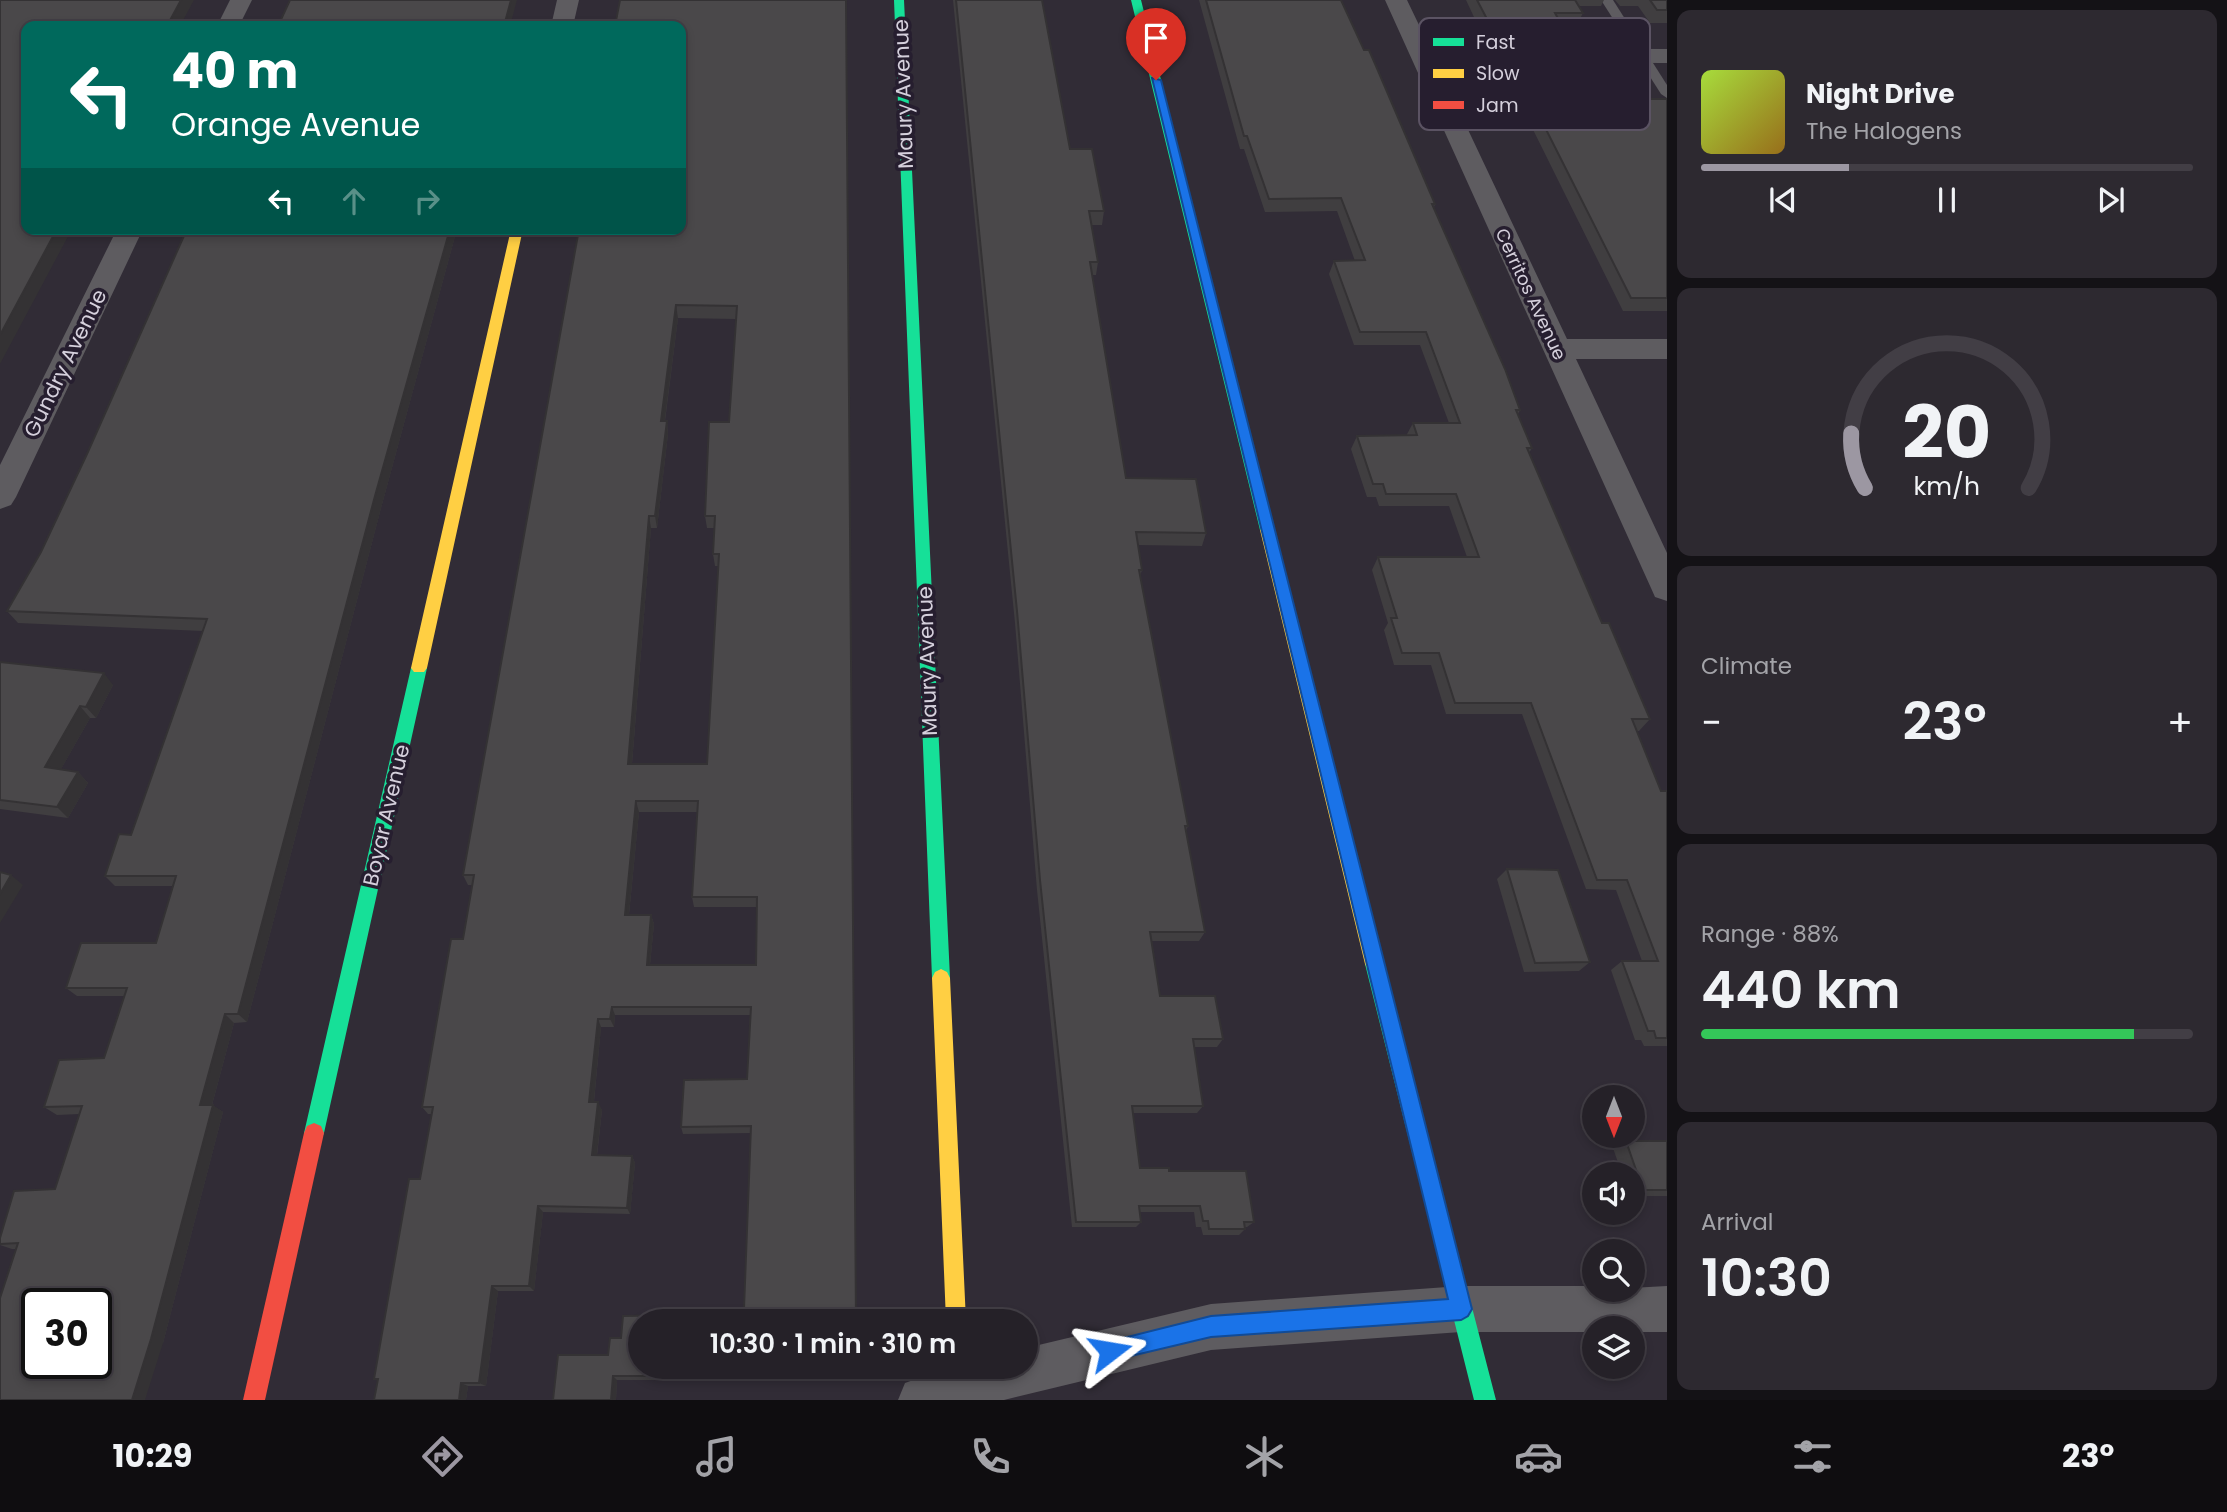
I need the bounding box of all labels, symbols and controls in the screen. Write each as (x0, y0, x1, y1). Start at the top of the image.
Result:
pin (1126, 8, 1186, 80)
legend (1419, 18, 1650, 130)
street label: Maury Avenue (886, 19, 920, 169)
icon: arrive (1137, 19, 1175, 57)
text: Fast (1476, 29, 1515, 56)
text: 40 m (171, 37, 298, 105)
icon: left (56, 49, 147, 140)
text: Slow (1476, 60, 1520, 87)
text: Night Drive (1806, 76, 1954, 112)
text: Jam (1476, 92, 1518, 119)
text: Orange Avenue (171, 102, 420, 147)
text: The Halogens (1806, 115, 1962, 147)
icon: previous (1764, 181, 1802, 219)
icon: pause (1928, 181, 1966, 219)
icon: next (2092, 181, 2130, 219)
icon: left (262, 182, 300, 220)
icon: ahead (335, 182, 373, 220)
icon: right (408, 182, 446, 220)
street label: Cerritos Avenue (1490, 224, 1572, 364)
street label: Gundry Avenue (17, 284, 113, 442)
text: 20 (1902, 382, 1992, 483)
text: km/h (1914, 469, 1980, 504)
street label: Maury Avenue (910, 586, 944, 736)
text: Climate (1701, 650, 1792, 682)
text: 23° (1902, 685, 1987, 758)
text: − (1701, 696, 1722, 749)
text: + (2167, 696, 2193, 749)
street label: Boyar Avenue (356, 741, 416, 889)
text: Range · 88% (1701, 918, 1839, 950)
text: 440 km (1701, 953, 1901, 1026)
north arrow (1582, 1085, 1645, 1148)
map controls (1582, 1085, 1645, 1379)
button: sound (1582, 1162, 1645, 1225)
text: Arrival (1701, 1206, 1773, 1238)
button: search (1582, 1239, 1645, 1302)
text: 10:30 (1701, 1241, 1832, 1314)
speed limit sign: 30 (21, 1288, 112, 1379)
position arrow (1073, 1314, 1147, 1388)
button: layers (1582, 1316, 1645, 1379)
text: 10:30 · 1 min · 310 m (710, 1326, 956, 1362)
icon: directions (418, 1432, 467, 1481)
icon: music (692, 1432, 741, 1481)
icon: phone (966, 1432, 1015, 1481)
icon: climate (1240, 1432, 1289, 1481)
icon: car (1514, 1432, 1563, 1481)
icon: filters (1788, 1432, 1837, 1481)
text: 10:29 (113, 1433, 192, 1478)
text: 23° (2062, 1433, 2114, 1478)

